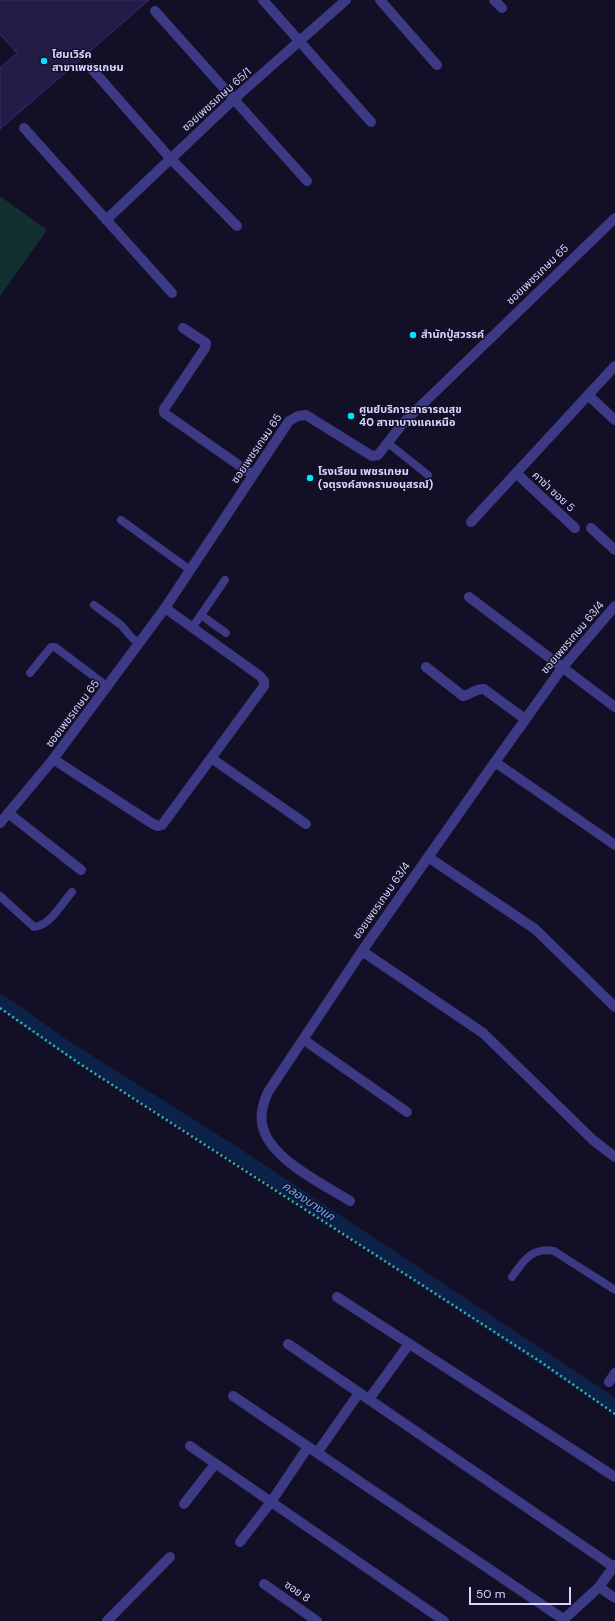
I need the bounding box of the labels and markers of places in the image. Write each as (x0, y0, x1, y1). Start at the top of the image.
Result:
place label: โฮมเวิร์ค สาขาเพชรเกษม (52, 48, 124, 74)
marker: โฮมเวิร์ค สาขาเพชรเกษม (39, 56, 49, 66)
place label: สำนักปู่สวรรค์ (421, 328, 484, 342)
marker: สำนักปู่สวรรค์ (408, 330, 418, 340)
place label: ศูนย์บริการสาธารณสุข 40 สาขาบางแคเหนือ (359, 403, 462, 429)
marker: ศูนย์บริการสาธารณสุข 40 สาขาบางแคเหนือ (346, 411, 356, 421)
place label: โรงเรียน เพชรเกษม (จตุรงค์สงครามอนุสรณ์) (318, 465, 433, 491)
marker: โรงเรียน เพชรเกษม (จตุรงค์สงครามอนุสรณ์) (305, 473, 315, 483)

